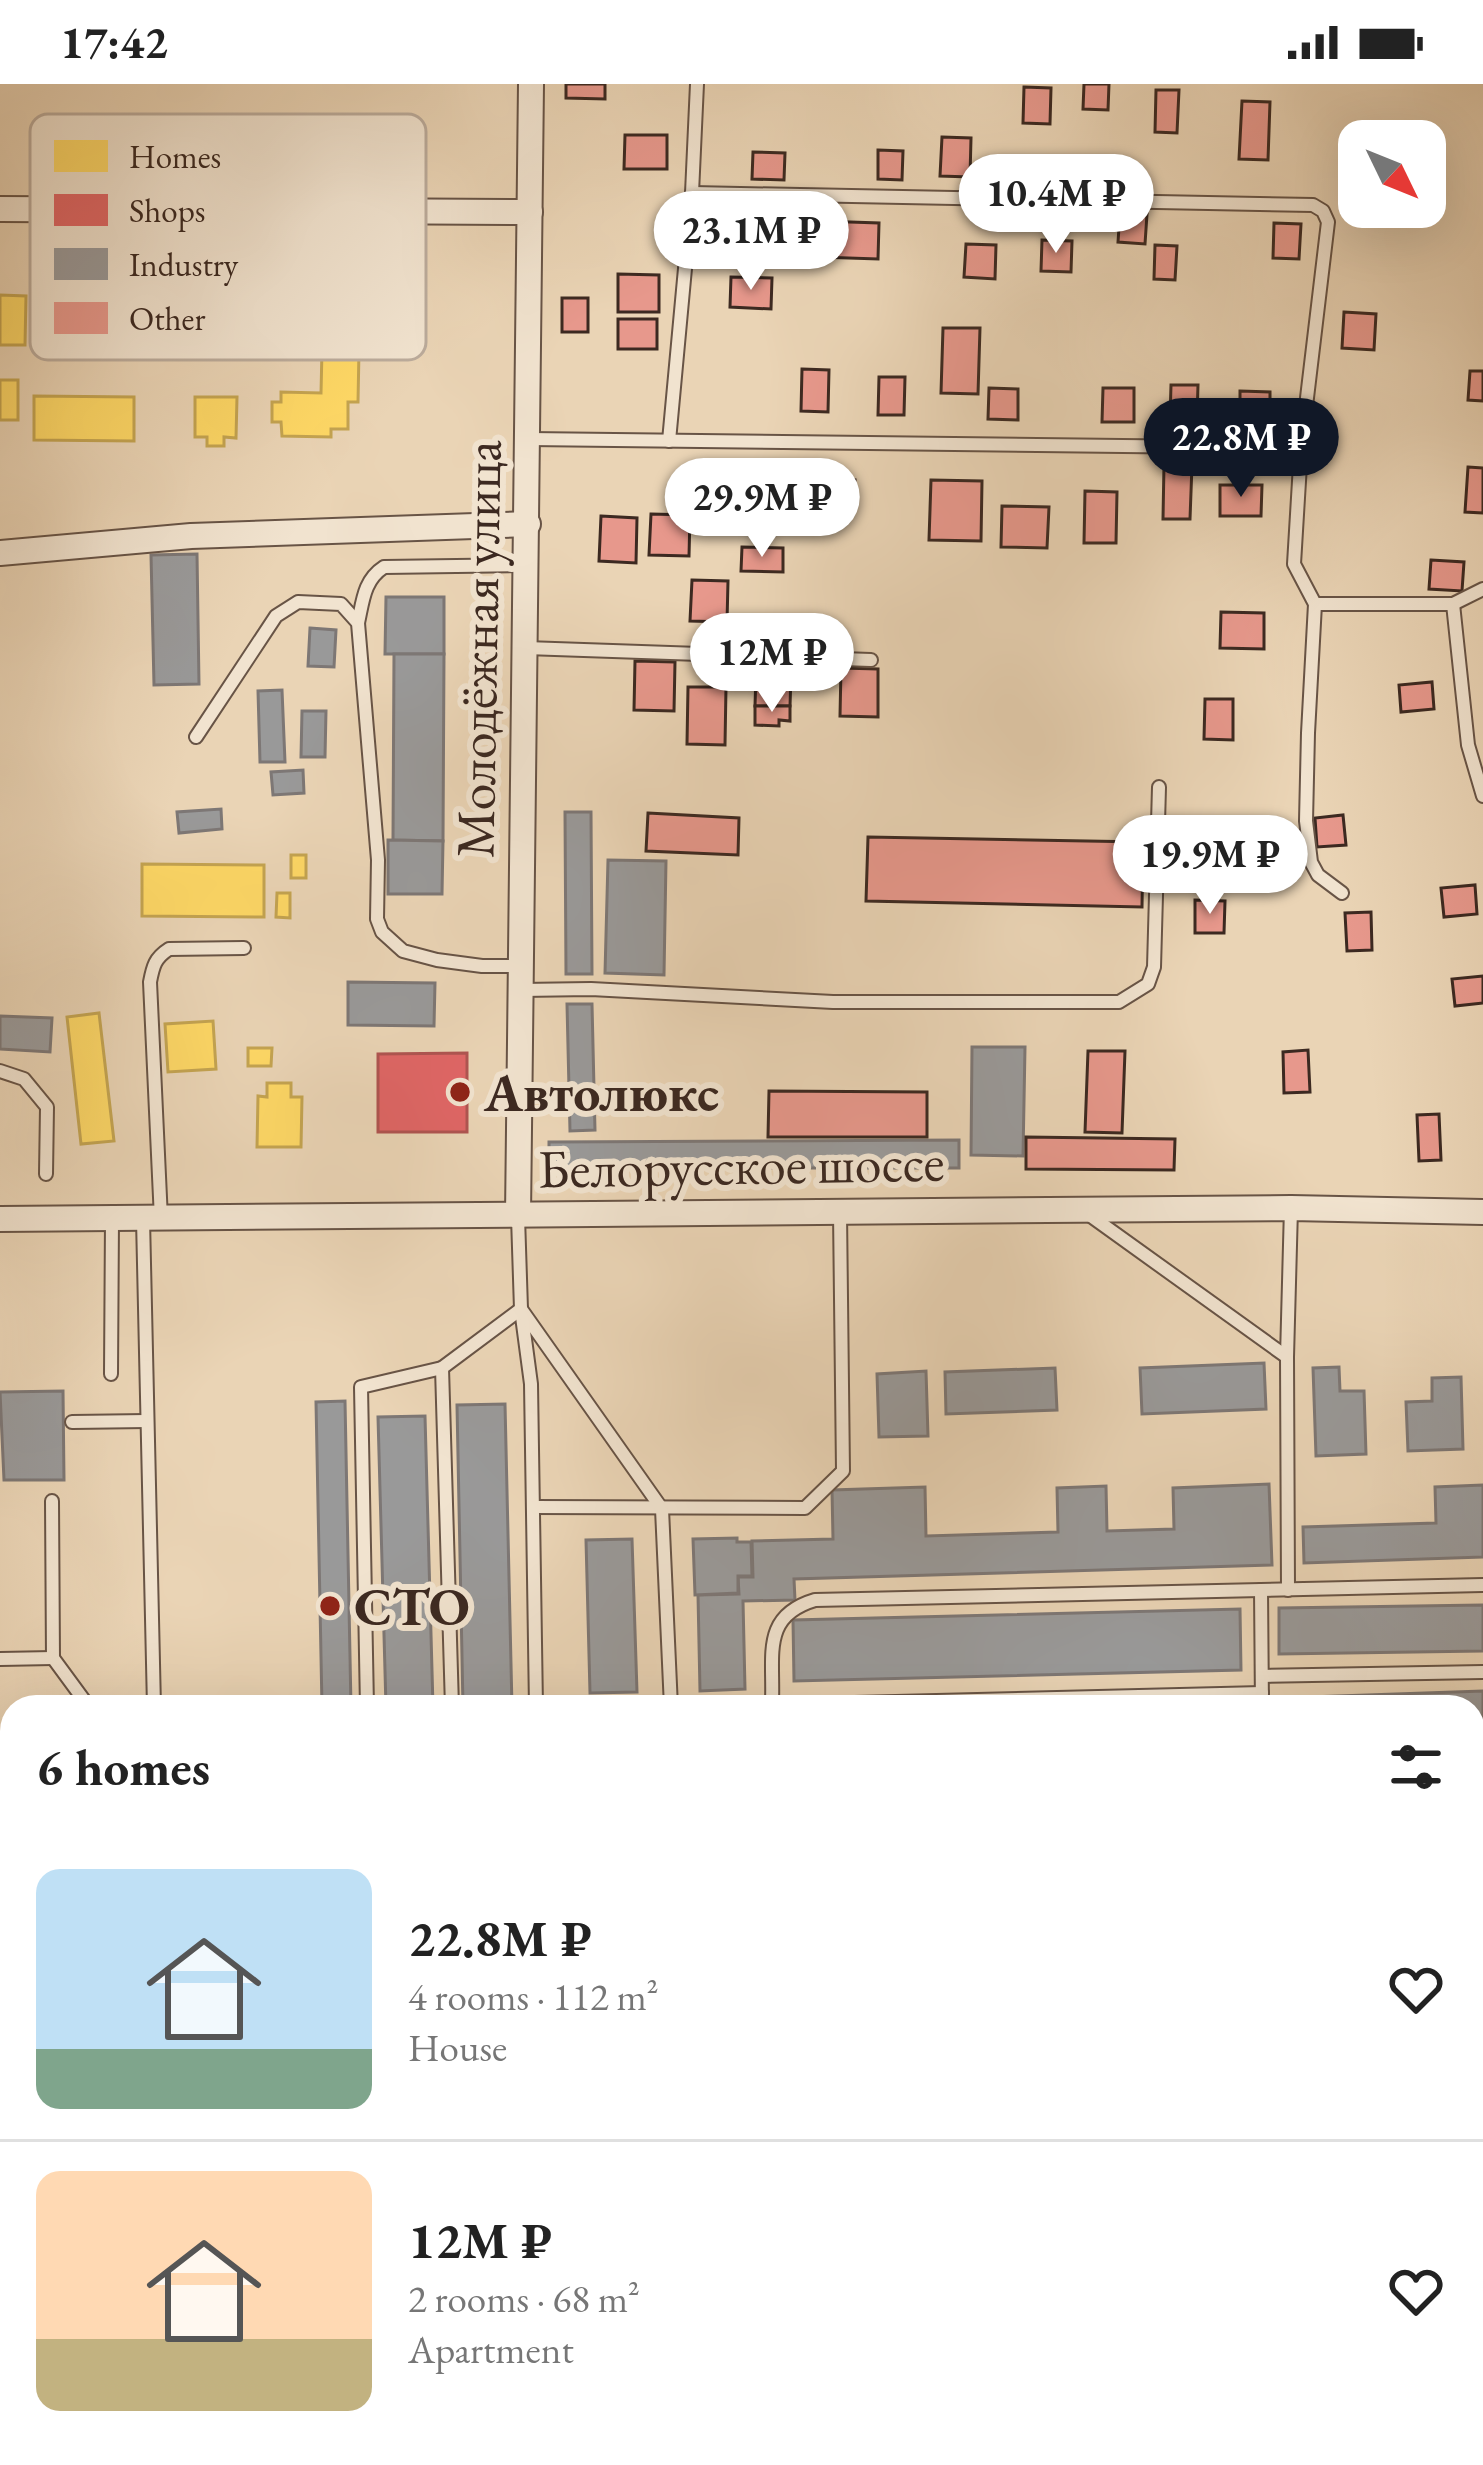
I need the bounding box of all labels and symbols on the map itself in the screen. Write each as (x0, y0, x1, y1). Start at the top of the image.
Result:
legend (30, 114, 426, 360)
north arrow (1338, 120, 1446, 228)
text: Homes (129, 135, 221, 178)
pin: 10.4M ₽ (945, 154, 1167, 256)
text: Shops (129, 189, 205, 232)
pin: 23.1M ₽ (640, 191, 862, 293)
text: Industry (129, 243, 239, 286)
text: Other (129, 297, 205, 340)
pin: 22.8M ₽ (1130, 398, 1352, 500)
street label: Молодёжная улица (439, 439, 517, 858)
pin: 29.9M ₽ (651, 458, 873, 560)
pin: 12M ₽ (688, 613, 856, 715)
pin: 19.9M ₽ (1099, 815, 1321, 917)
place label: Автолюкс (483, 1057, 719, 1127)
marker: Автолюкс (447, 1079, 473, 1105)
street label: Белорусское шоссе (537, 1126, 945, 1204)
place label: СТО (354, 1571, 470, 1641)
marker: СТО (317, 1593, 343, 1619)

